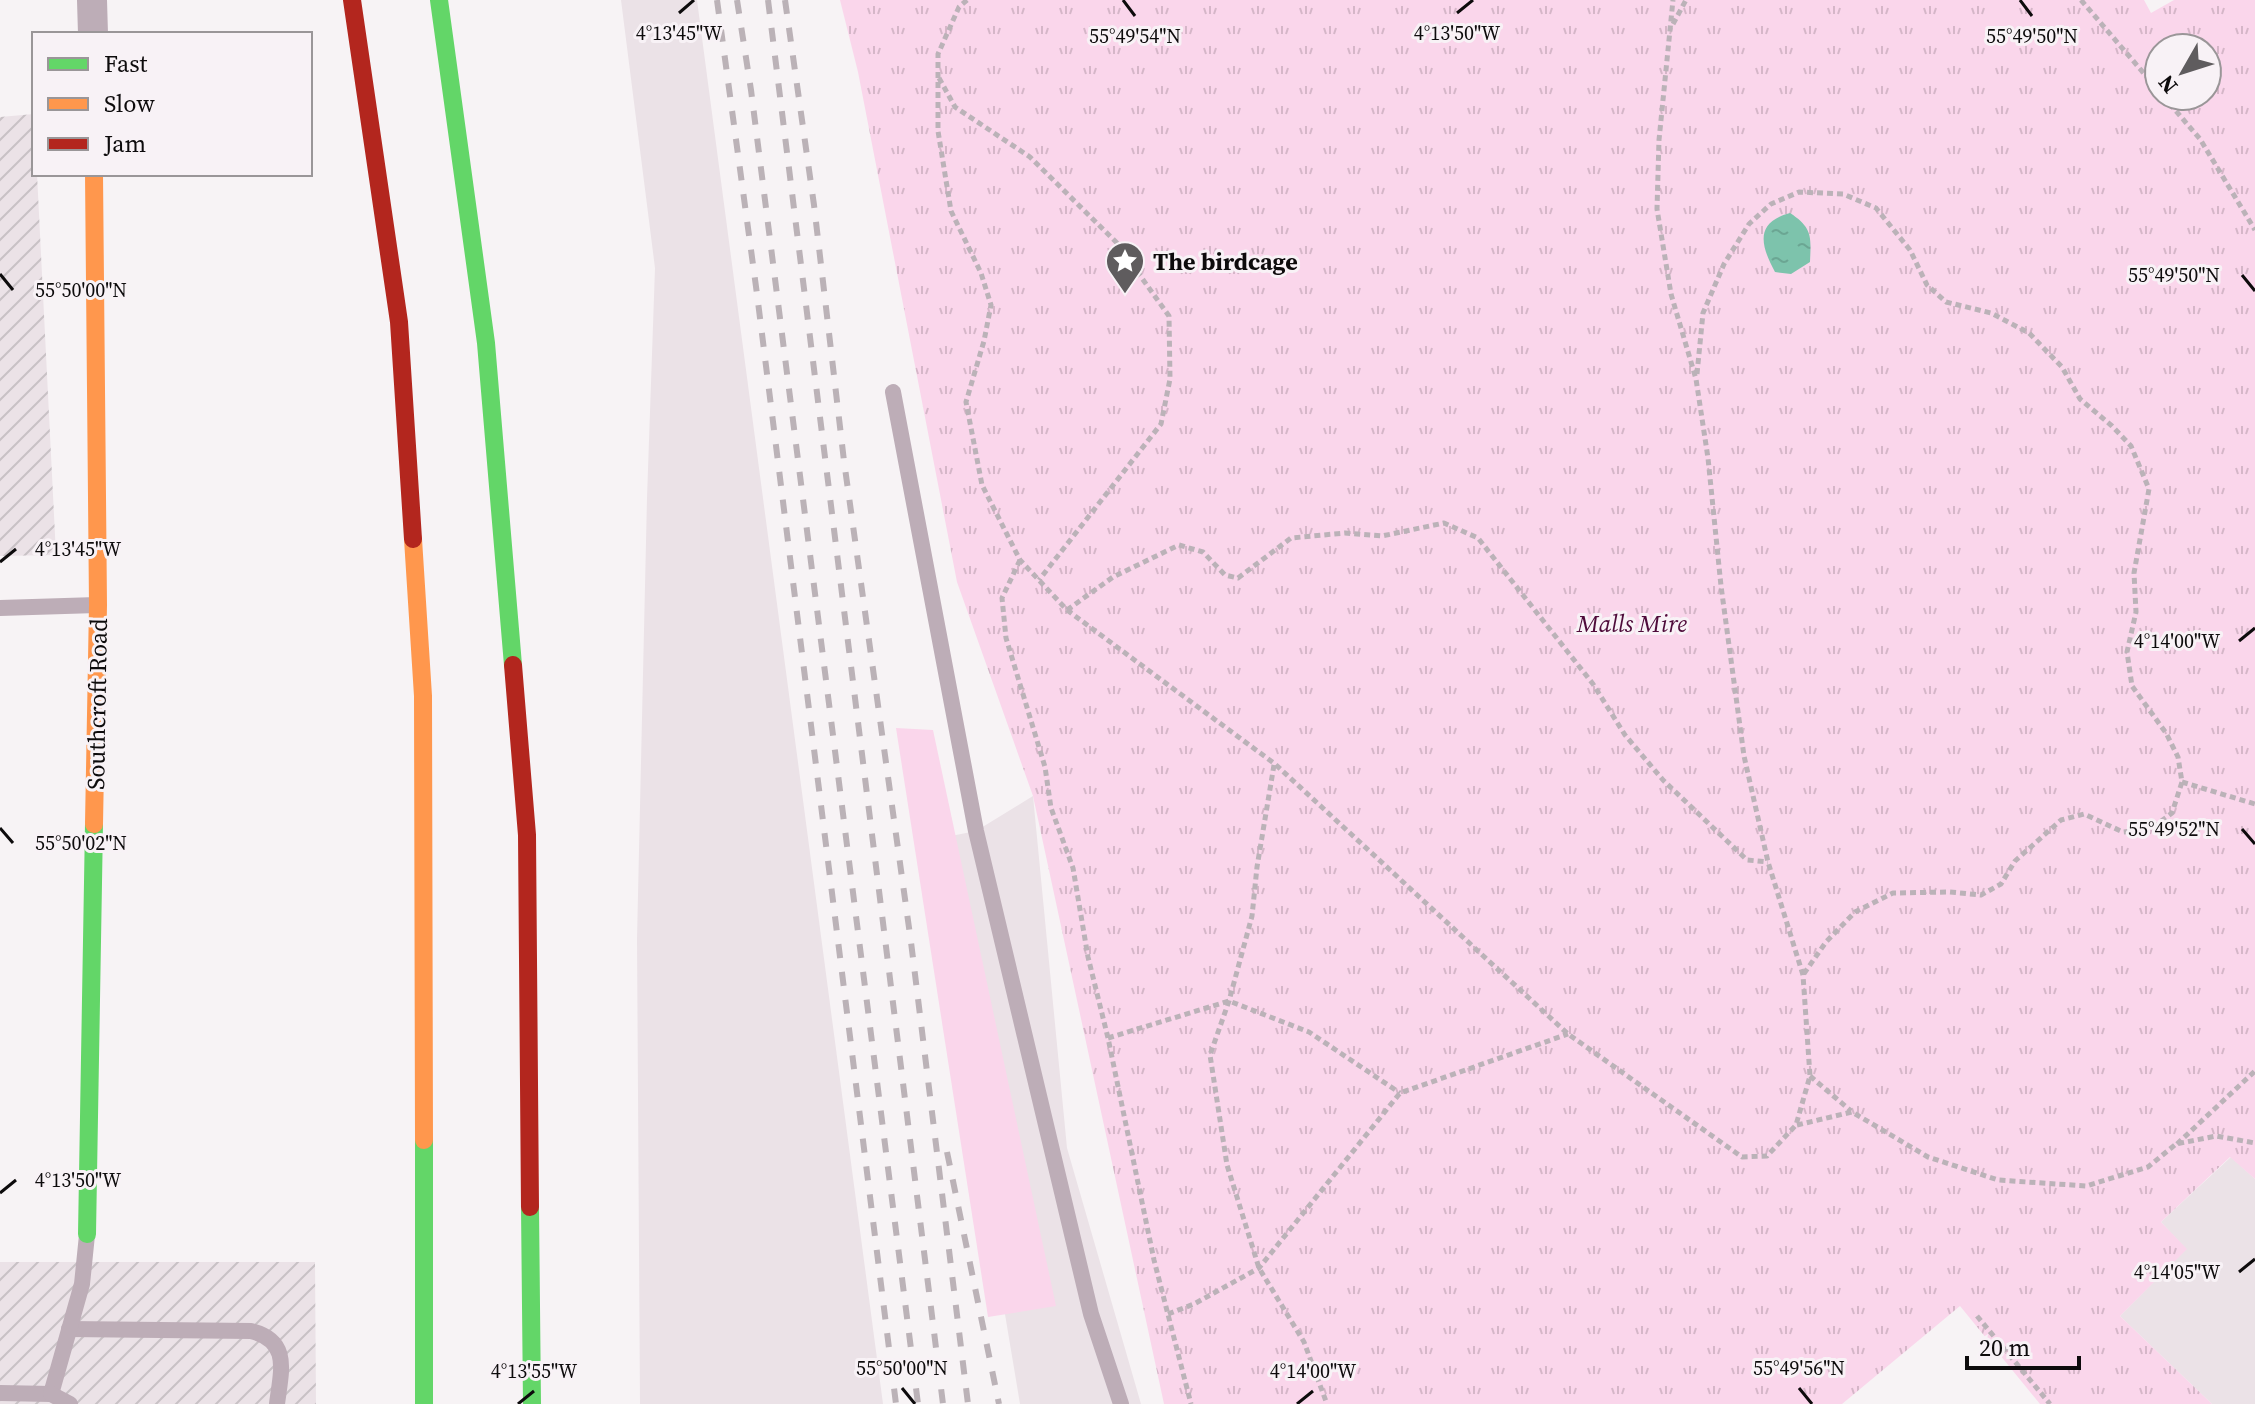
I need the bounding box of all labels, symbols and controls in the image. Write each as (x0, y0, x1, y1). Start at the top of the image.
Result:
text: 4°13'45"W (636, 19, 723, 47)
text: 4°13'50"W (1414, 19, 1501, 47)
text: 55°49'54"N (1089, 22, 1181, 50)
text: 55°49'50"N (1986, 22, 2078, 50)
legend (32, 32, 312, 176)
north arrow (2143, 32, 2223, 112)
text: Fast (104, 47, 148, 80)
text: N (2151, 69, 2184, 100)
text: Slow (104, 87, 155, 120)
text: Jam (103, 127, 146, 160)
place icon: The birdcage (1104, 240, 1146, 295)
place label: The birdcage (1153, 245, 1298, 278)
text: 55°49'50"N (2128, 261, 2220, 289)
text: 55°50'00"N (35, 276, 127, 304)
text: 4°13'45"W (35, 535, 122, 563)
park label: Malls Mire (1576, 607, 1687, 640)
street label: Southcroft Road (79, 617, 115, 790)
text: 4°14'00"W (2134, 627, 2221, 655)
text: 55°49'52"N (2128, 815, 2220, 843)
text: 55°50'02"N (35, 829, 127, 857)
text: 4°13'50"W (35, 1166, 122, 1194)
text: 4°14'05"W (2134, 1258, 2221, 1286)
scale bar (1967, 1320, 2079, 1370)
text: 20 m (1979, 1331, 2030, 1364)
text: 55°50'00"N (856, 1354, 948, 1382)
text: 55°49'56"N (1753, 1354, 1845, 1382)
text: 4°13'55"W (491, 1357, 578, 1385)
text: 4°14'00"W (1270, 1357, 1357, 1385)

